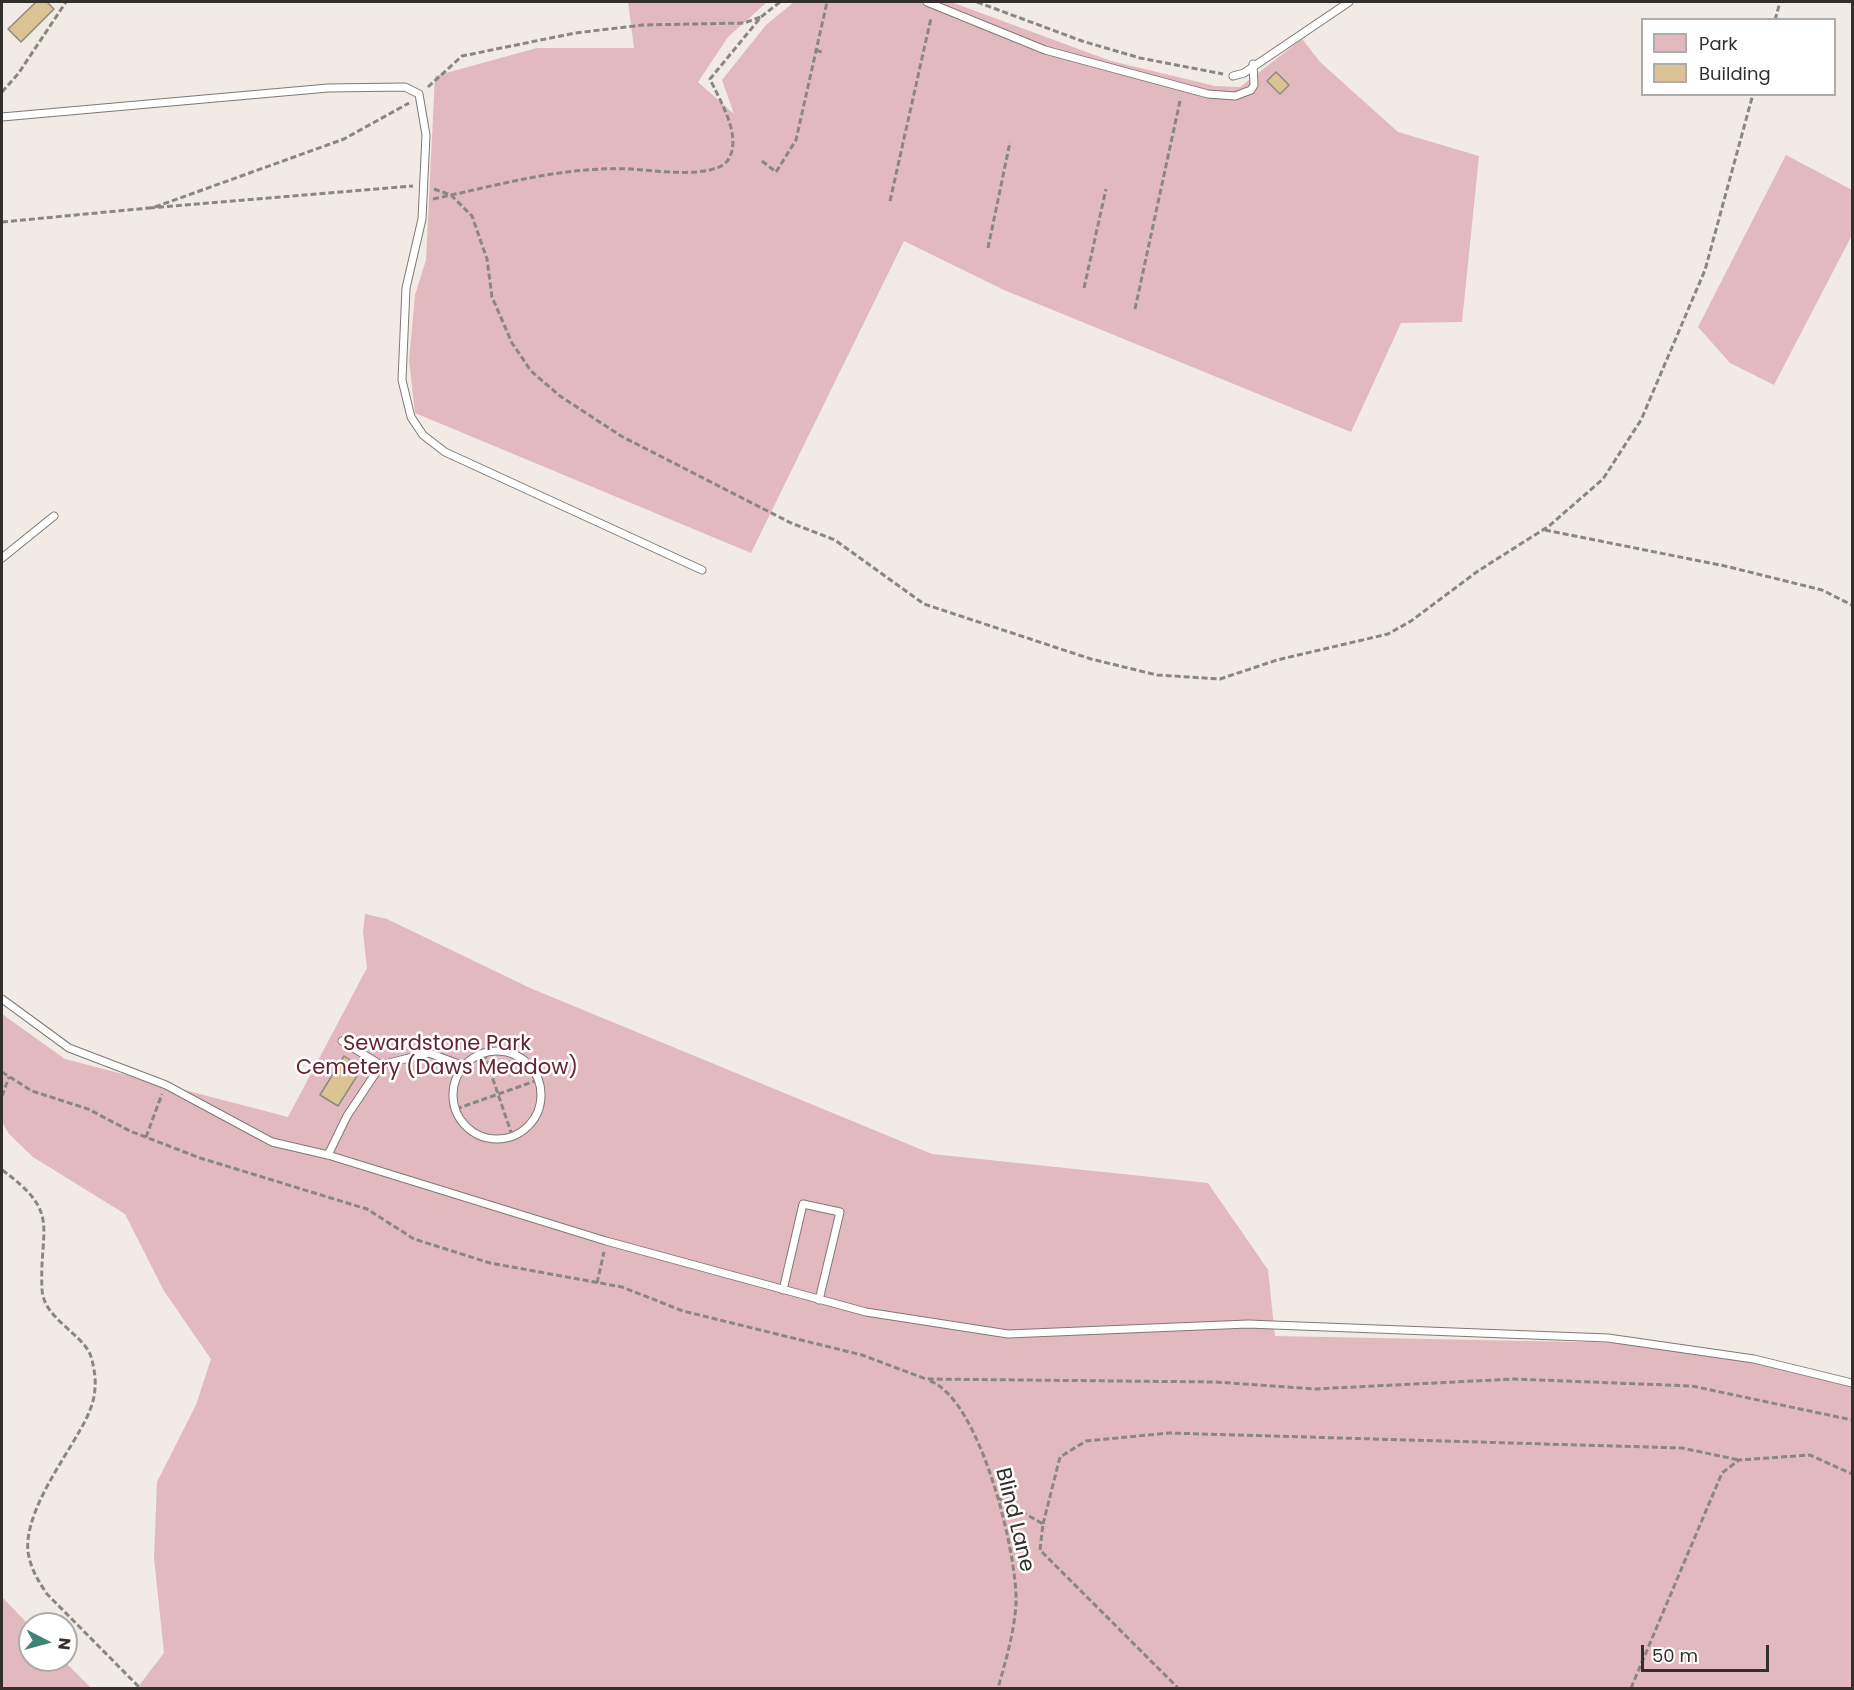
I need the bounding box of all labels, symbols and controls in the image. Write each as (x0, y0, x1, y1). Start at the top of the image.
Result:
legend (1641, 18, 1836, 96)
text: Park (1699, 31, 1738, 56)
text: Building (1699, 61, 1771, 86)
park label: Sewardstone Park Cemetery (Daws Meadow) (296, 1032, 578, 1082)
street label: Blind Lane (989, 1465, 1039, 1575)
north arrow (18, 1612, 78, 1672)
scale bar (1644, 1633, 1772, 1671)
text: N (52, 1637, 76, 1651)
text: 50 m (1652, 1643, 1698, 1668)

